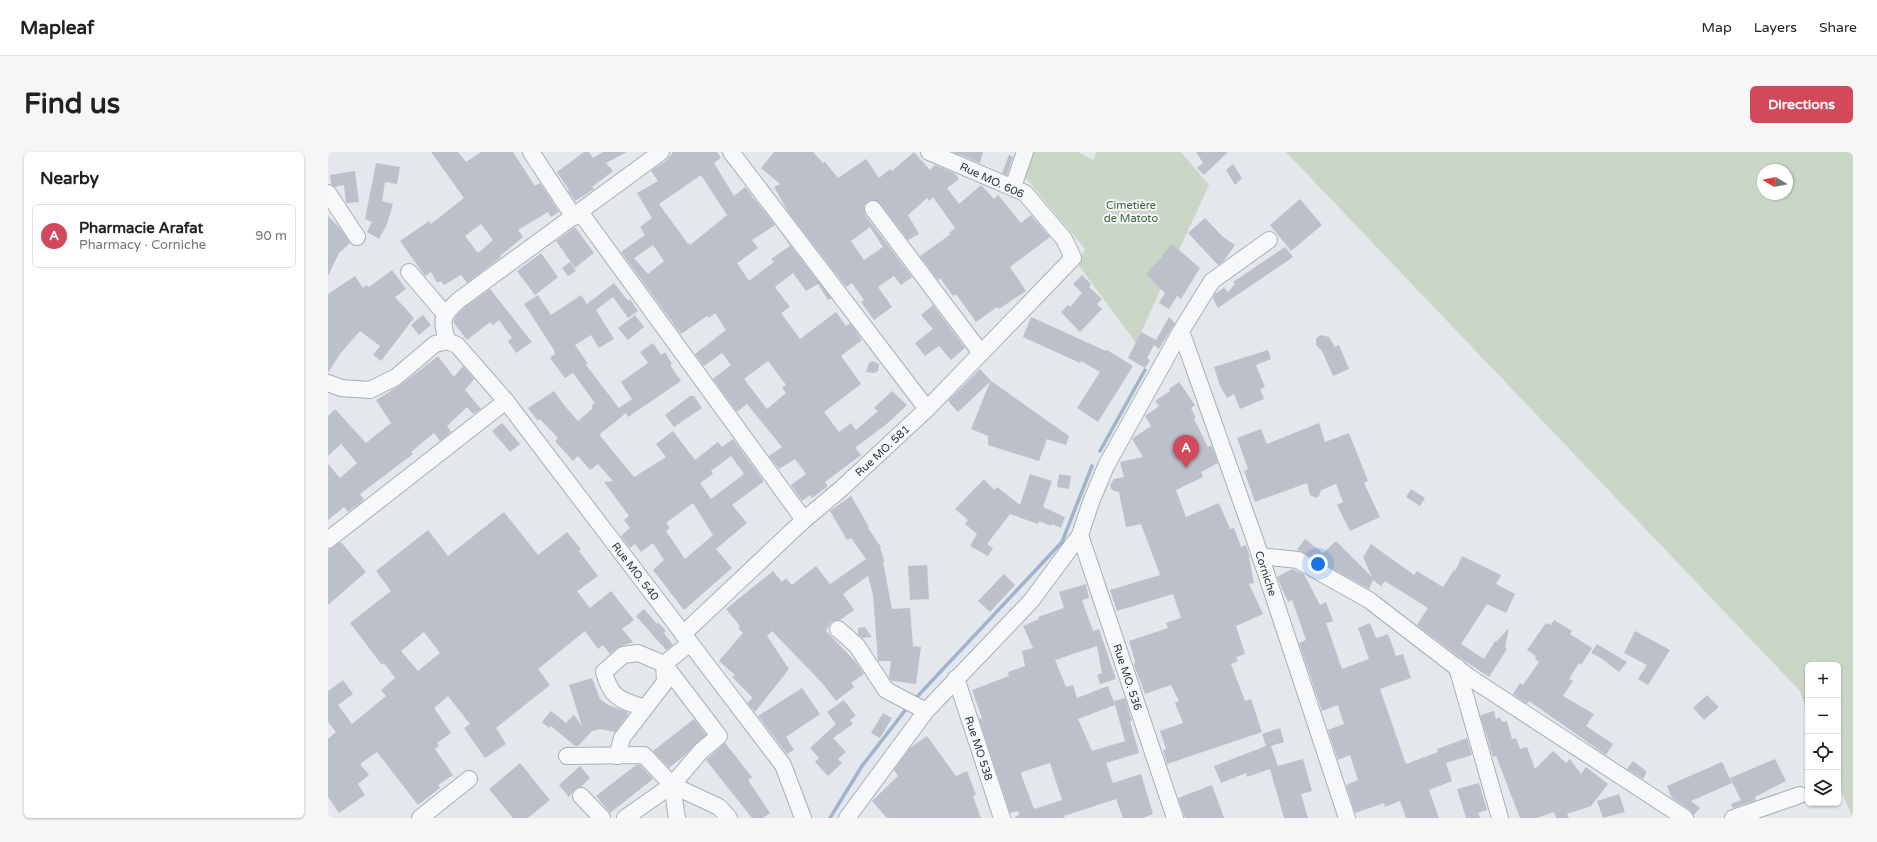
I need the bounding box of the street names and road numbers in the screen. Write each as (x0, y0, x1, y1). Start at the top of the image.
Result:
street label: Rue MO. 606 (958, 160, 1026, 201)
street label: Rue MO. 581 (853, 422, 913, 479)
street label: Rue MO. 540 (609, 540, 661, 603)
street label: Corniche (1252, 549, 1279, 598)
street label: Rue MO. 536 (1110, 642, 1145, 712)
street label: Rue MO 538 (962, 715, 995, 782)

